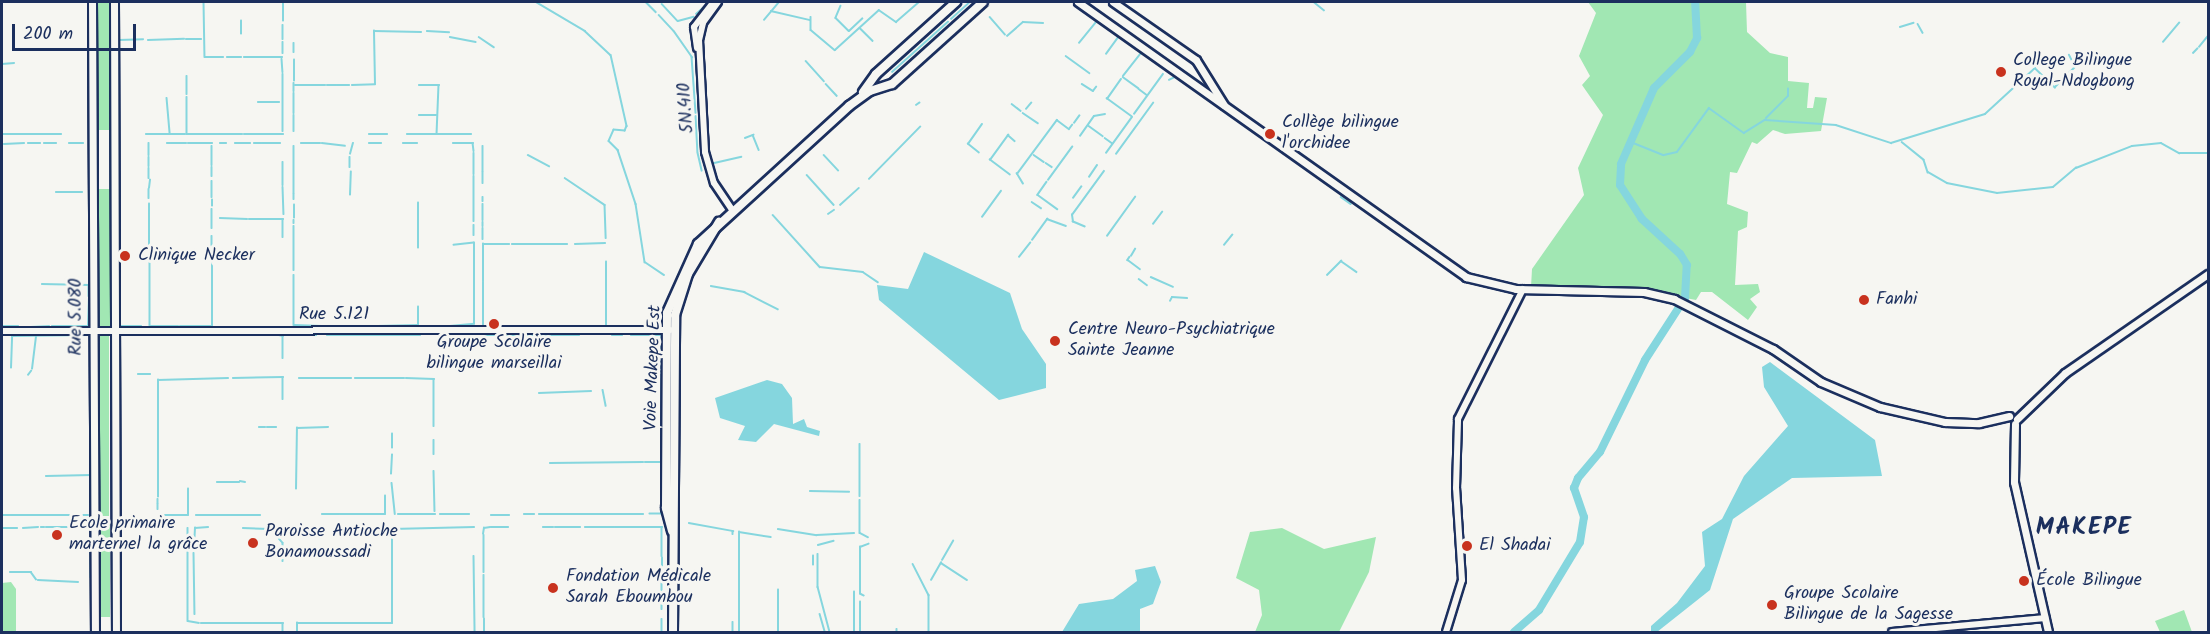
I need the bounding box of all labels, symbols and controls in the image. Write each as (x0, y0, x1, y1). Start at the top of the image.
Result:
scale bar (15, 12, 140, 50)
text: 200 m (23, 20, 73, 49)
place label: College Bilingue Royal-Ndogbong (2013, 51, 2135, 94)
marker: College Bilingue Royal-Ndogbong (1994, 65, 2008, 79)
street label: 5N.410 (674, 82, 700, 134)
place label: Collège bilingue l'orchidee (1282, 113, 1399, 156)
marker: Collège bilingue l'orchidee (1263, 127, 1277, 141)
place label: Clinique Necker (138, 245, 255, 267)
marker: Clinique Necker (116, 247, 134, 265)
street label: Rue 5.080 (66, 278, 88, 356)
place label: Fanhi (1876, 289, 1917, 311)
marker: Fanhi (1857, 293, 1871, 307)
street label: Rue 5.121 (299, 304, 369, 326)
street label: Voie Makepe Est (641, 305, 667, 431)
marker: Groupe Scolaire bilingue marseillai (487, 317, 501, 331)
place label: Centre Neuro-Psychiatrique Sainte Jeanne (1068, 320, 1275, 362)
marker: Centre Neuro-Psychiatrique Sainte Jeanne (1046, 332, 1064, 350)
place label: Groupe Scolaire bilingue marseillai (427, 333, 561, 376)
place label: Ecole primaire marternel la grâce (69, 514, 207, 556)
district label: MAKEPE (2036, 514, 2132, 542)
place label: Paroisse Antioche Bonamoussadi (265, 522, 398, 564)
marker: Ecole primaire marternel la grâce (50, 528, 64, 542)
place label: El Shadai (1479, 535, 1551, 557)
marker: Paroisse Antioche Bonamoussadi (246, 536, 260, 550)
marker: El Shadai (1460, 539, 1474, 553)
place label: Fondation Médicale Sarah Eboumbou (566, 567, 711, 610)
place label: École Bilingue (2036, 570, 2142, 592)
marker: École Bilingue (2017, 574, 2031, 588)
marker: Fondation Médicale Sarah Eboumbou (544, 579, 562, 597)
place label: Groupe Scolaire Bilingue de la Sagesse (1784, 584, 1953, 626)
marker: Groupe Scolaire Bilingue de la Sagesse (1765, 598, 1779, 612)

